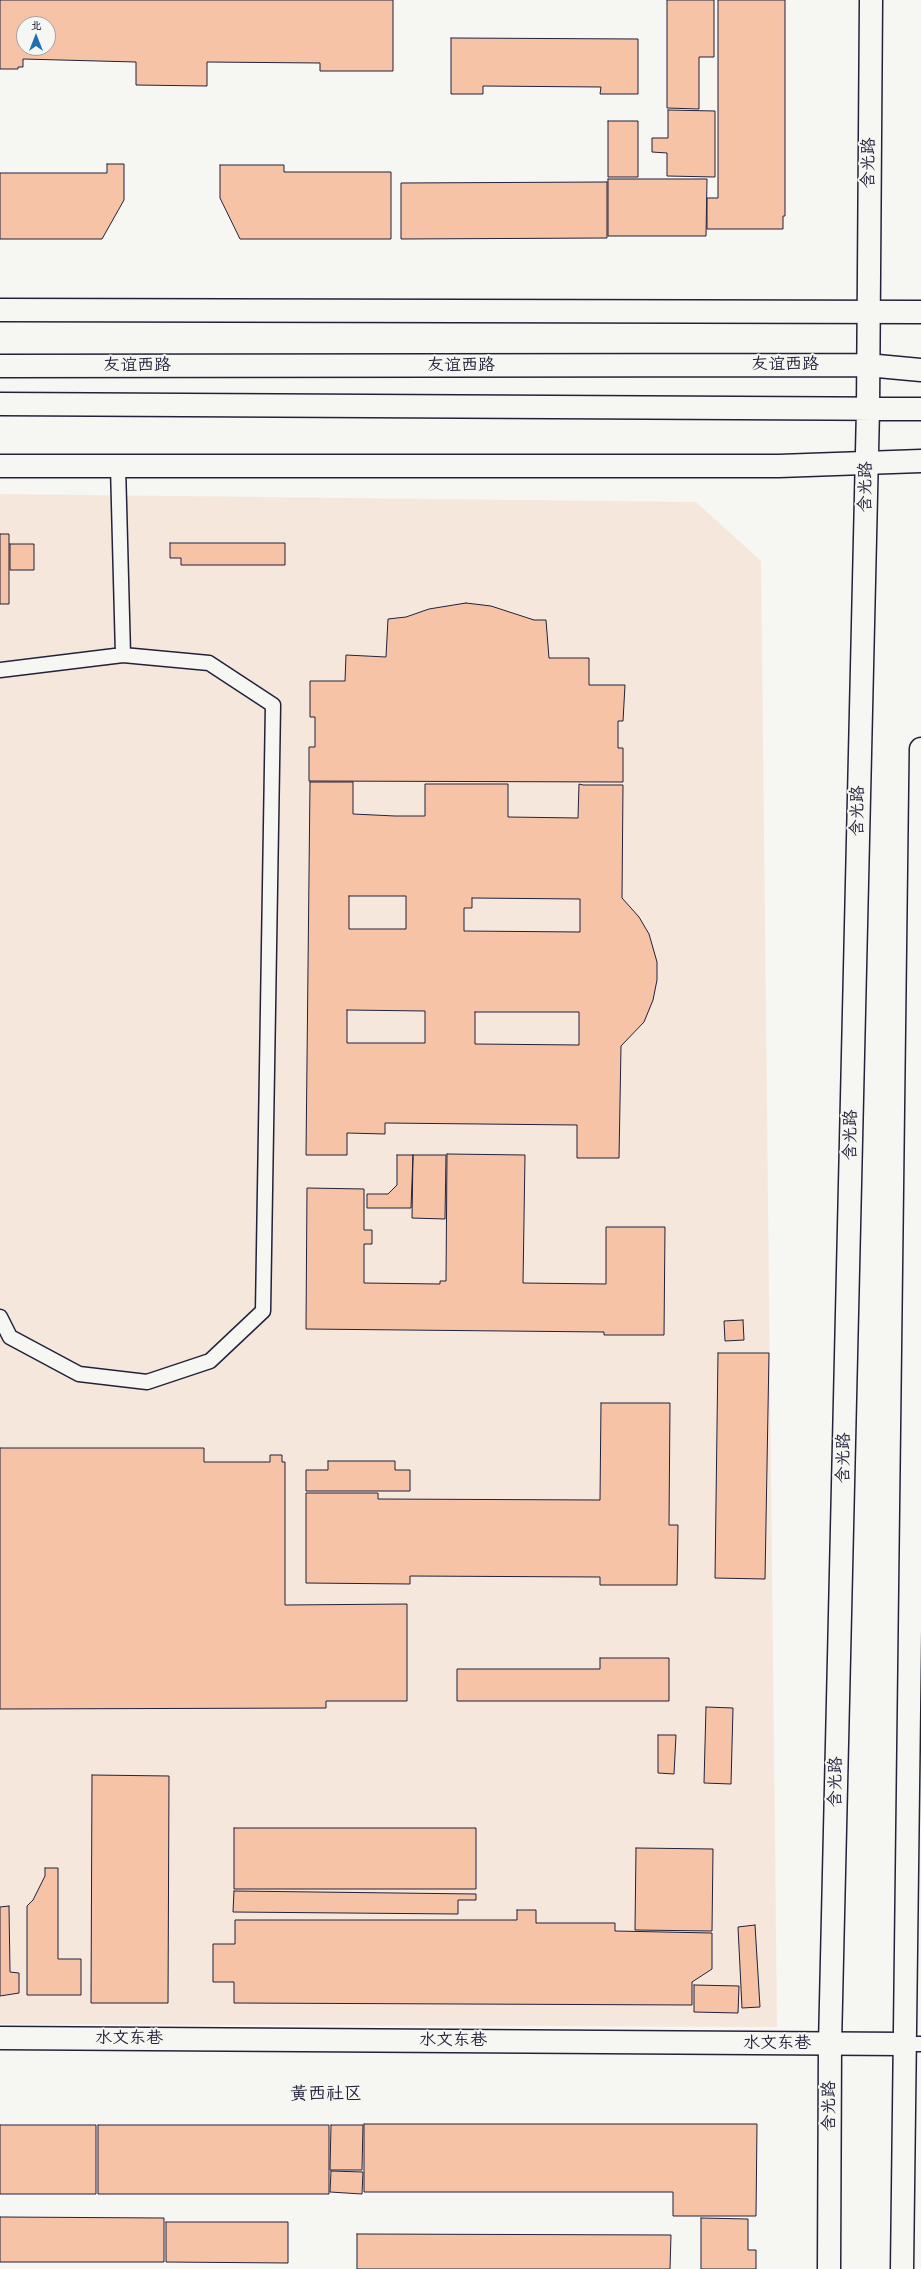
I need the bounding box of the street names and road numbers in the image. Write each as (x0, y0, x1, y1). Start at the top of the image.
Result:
street label: 含光路 (858, 137, 880, 189)
street label: 友谊西路 (751, 355, 819, 375)
street label: 友谊西路 (103, 356, 171, 376)
street label: 友谊西路 (427, 356, 495, 376)
street label: 含光路 (855, 461, 877, 513)
street label: 含光路 (847, 785, 869, 837)
street label: 含光路 (840, 1109, 862, 1161)
street label: 含光路 (833, 1432, 855, 1484)
street label: 含光路 (825, 1756, 847, 1808)
street label: 水文东巷 (95, 2029, 163, 2049)
street label: 水文东巷 (419, 2031, 487, 2051)
street label: 水文东巷 (743, 2034, 811, 2054)
street label: 含光路 (820, 2081, 840, 2131)

